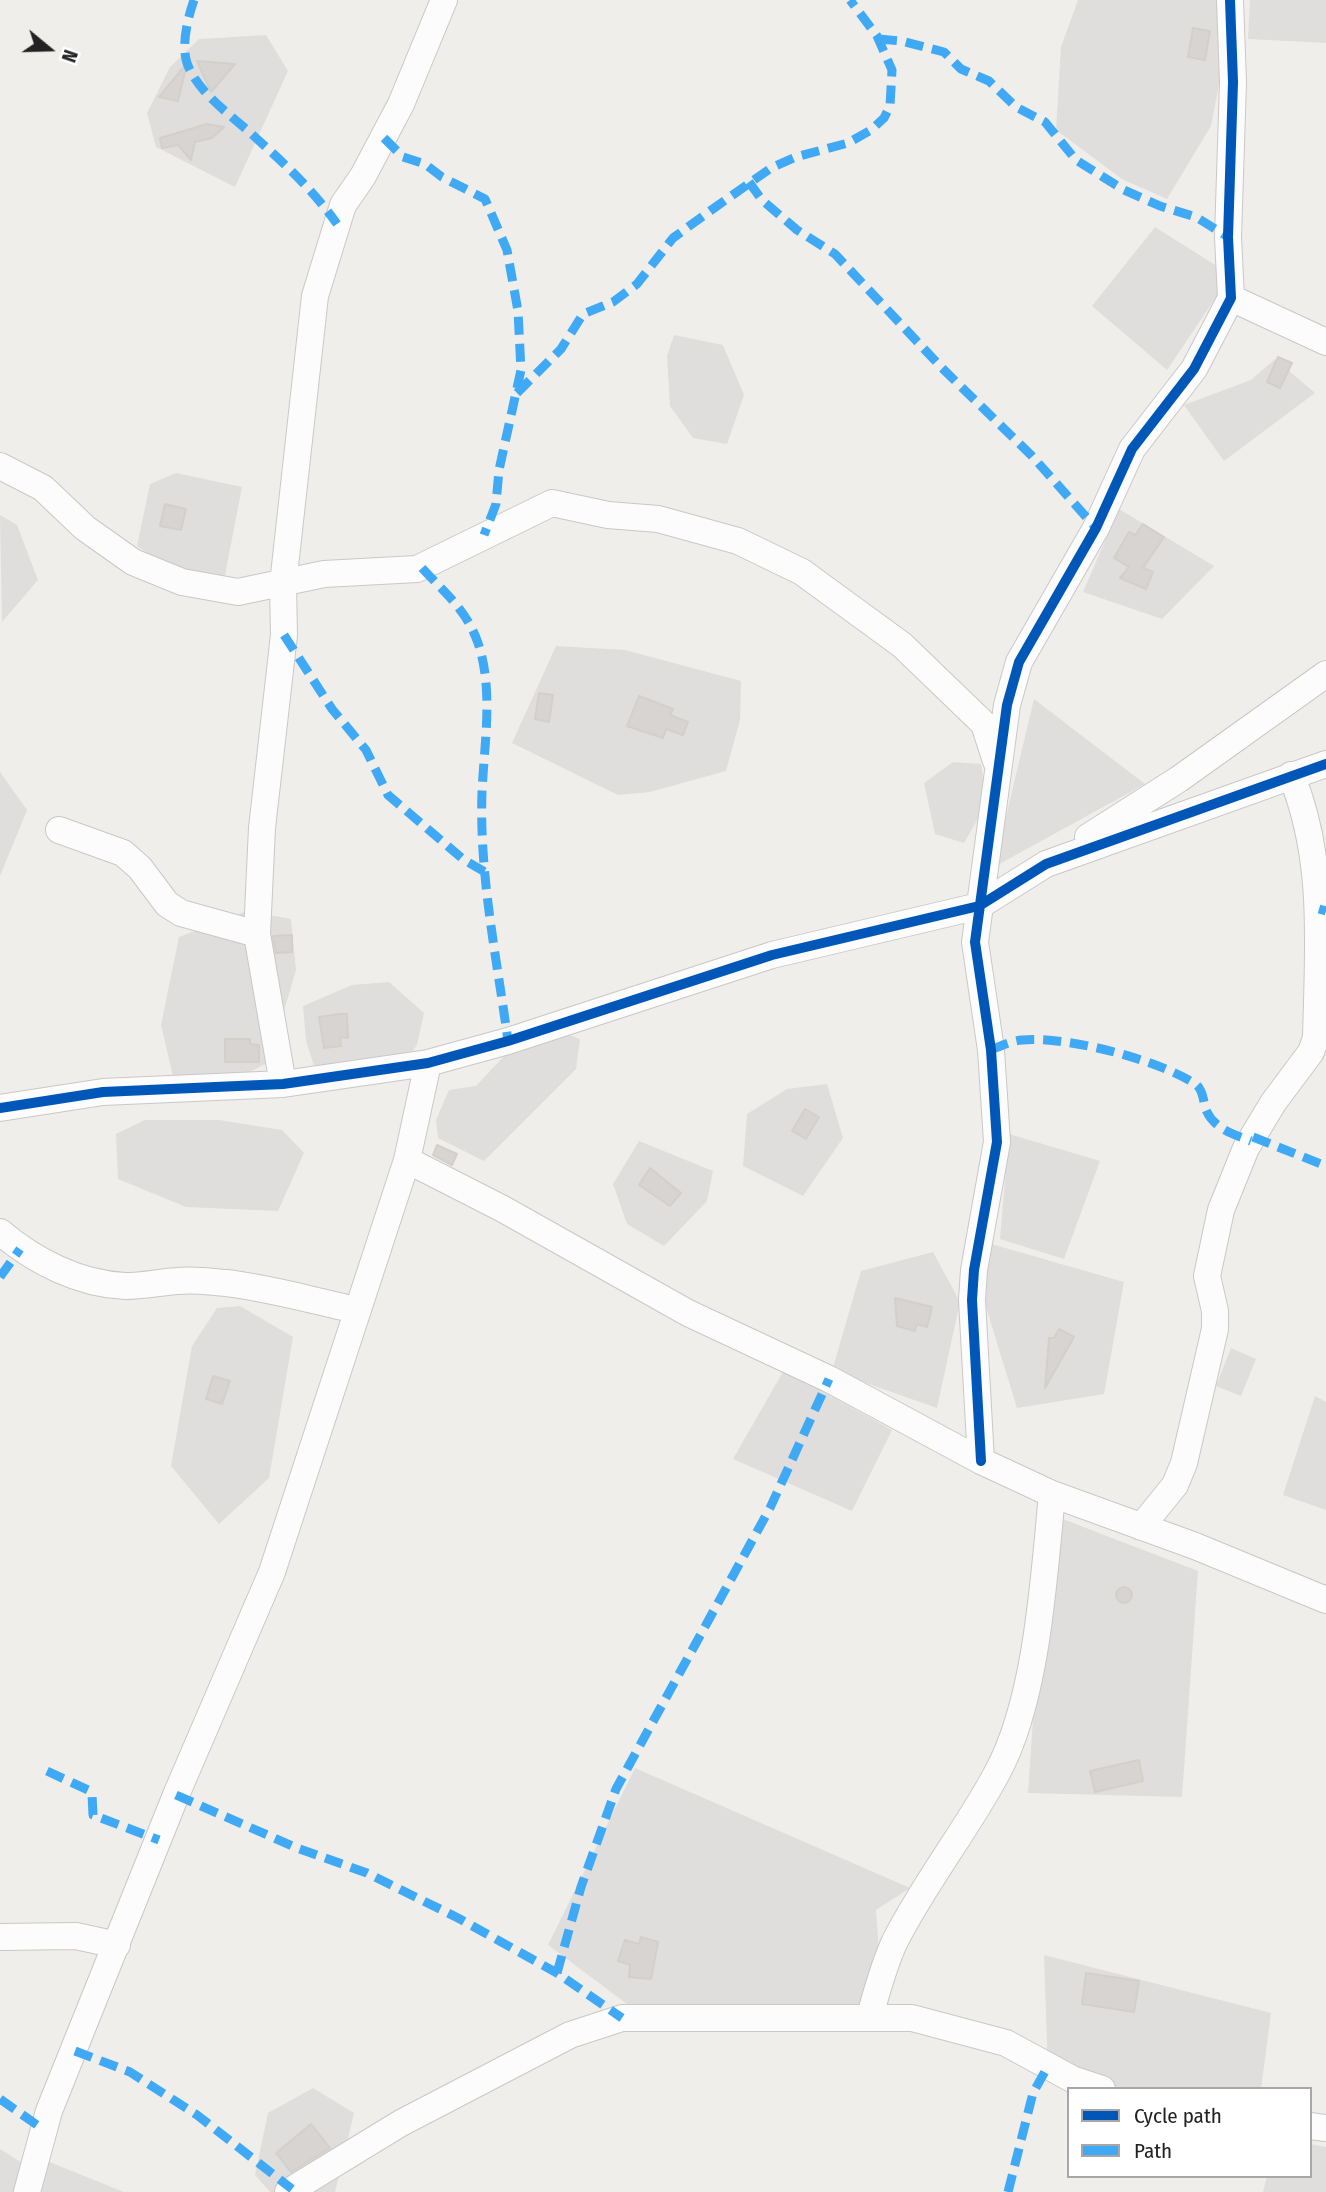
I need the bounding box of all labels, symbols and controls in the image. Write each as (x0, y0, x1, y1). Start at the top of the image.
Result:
north arrow (14, 14, 84, 84)
text: N (57, 47, 82, 65)
legend (1067, 2087, 1312, 2178)
text: Cycle path (1134, 2103, 1222, 2129)
text: Path (1134, 2138, 1172, 2164)

